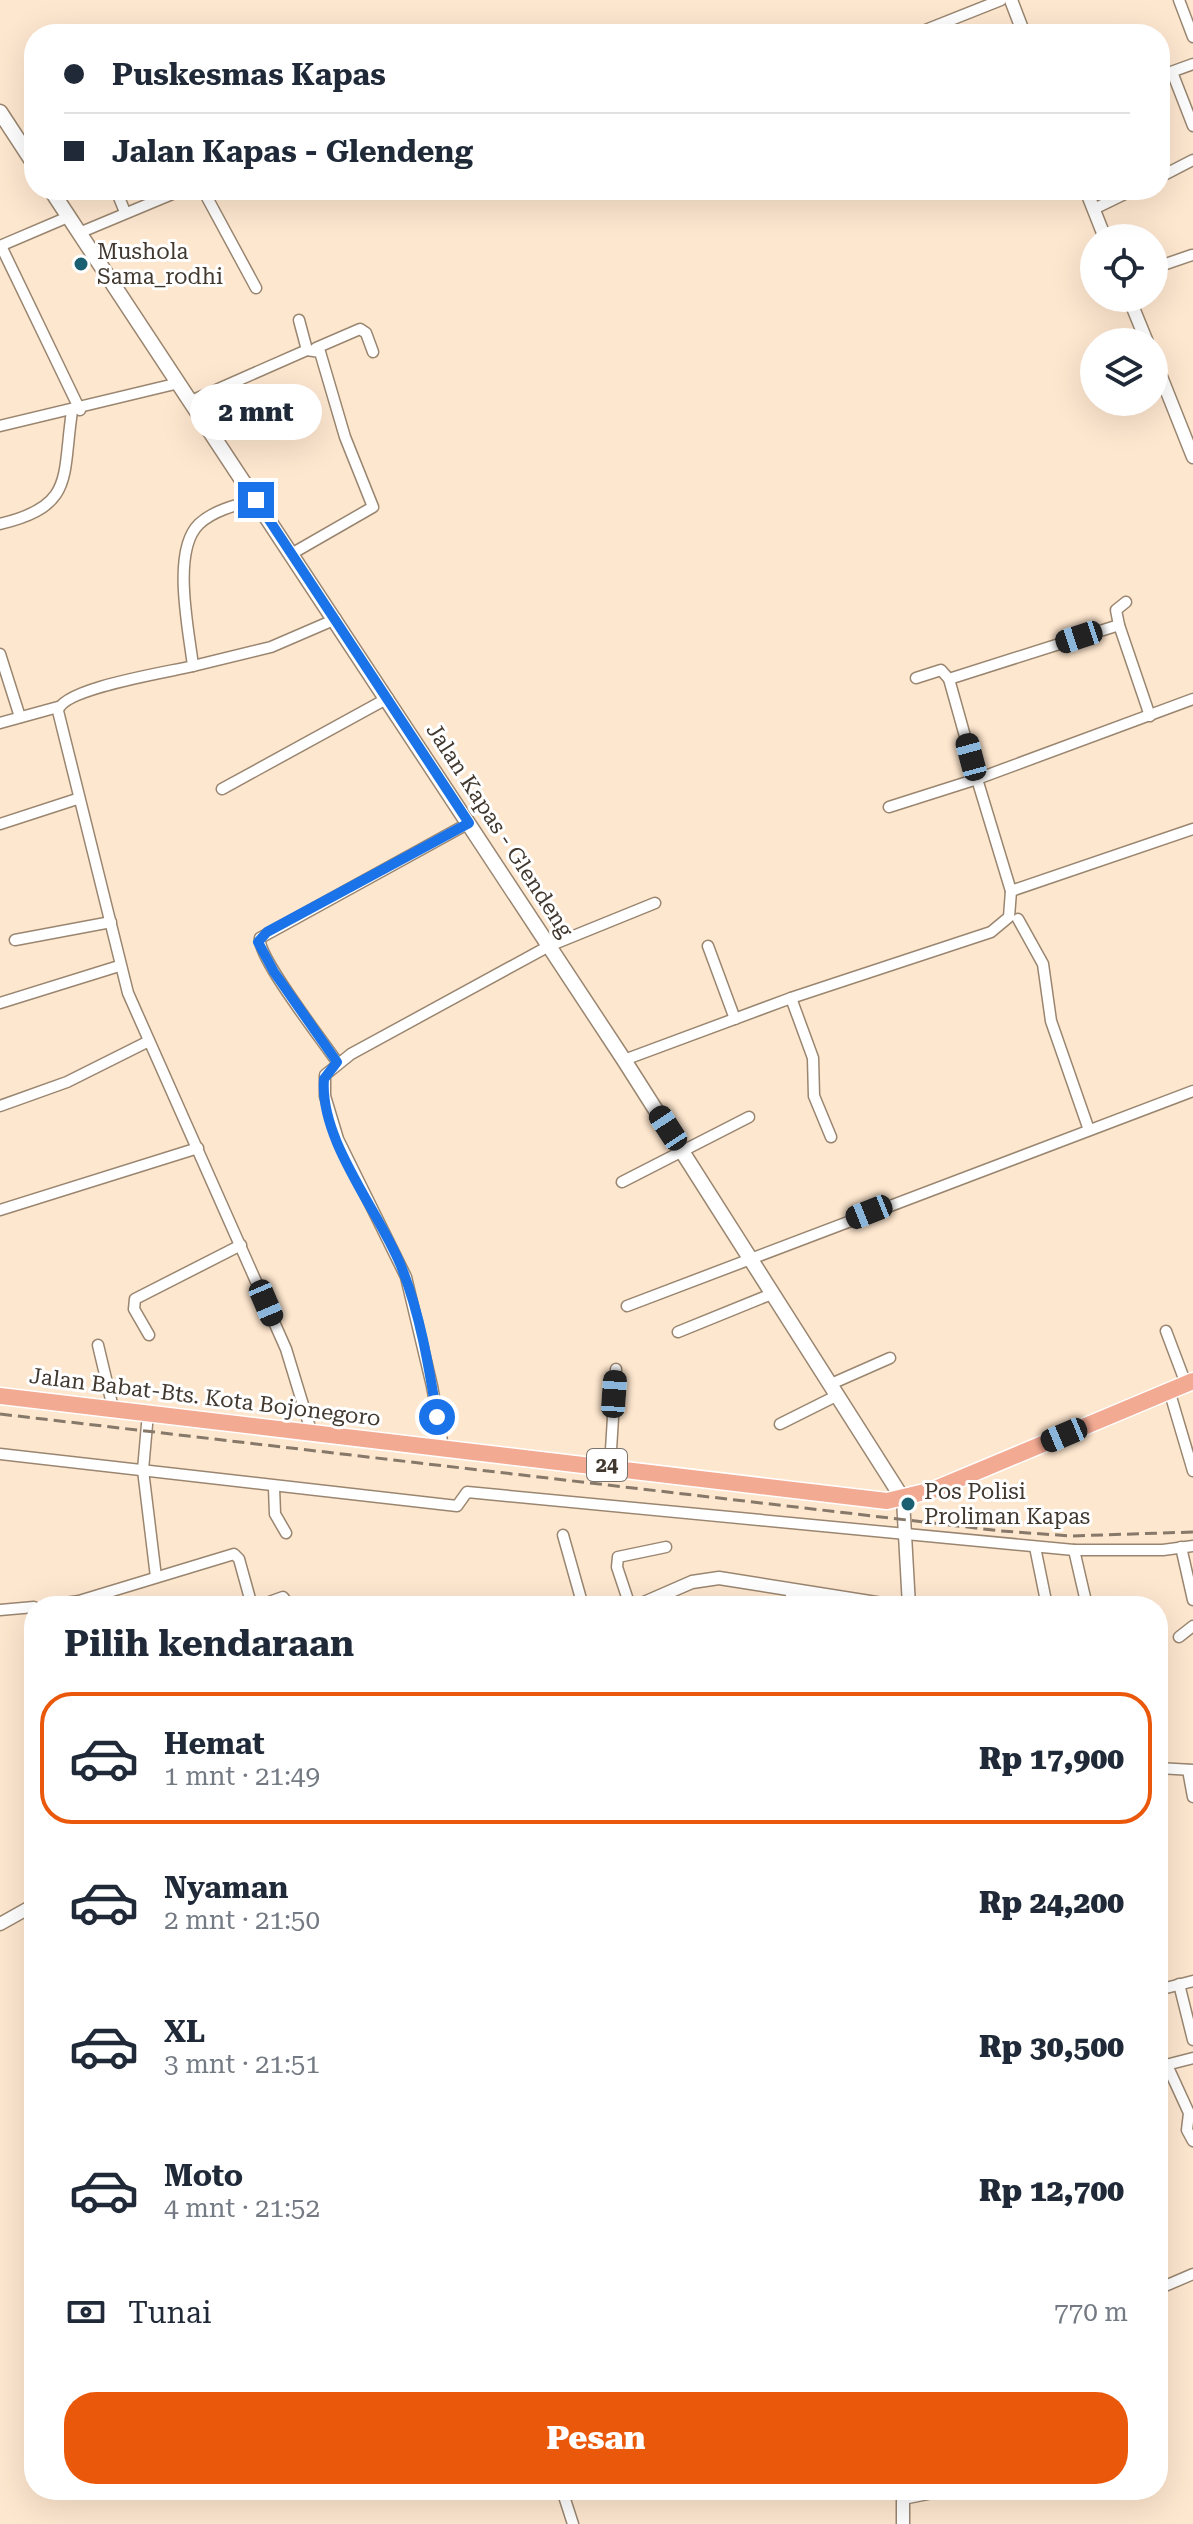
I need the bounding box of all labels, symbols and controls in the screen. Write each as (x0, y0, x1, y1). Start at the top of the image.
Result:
text: Puskesmas Kapas (112, 57, 386, 92)
text: Jalan Kapas - Glendeng (112, 134, 473, 169)
map controls (1080, 224, 1168, 416)
button: locate (1080, 224, 1168, 312)
place label: Mushola Sama_rodhi (97, 239, 223, 289)
marker: Mushola Sama_rodhi (72, 255, 90, 273)
button: layers (1080, 328, 1168, 416)
callout: 2 mnt (190, 384, 322, 440)
text: 2 mnt (218, 397, 294, 427)
route end (238, 482, 274, 518)
car (1052, 618, 1106, 656)
street label: Jalan Kapas - Glendeng (421, 718, 579, 942)
car (953, 731, 989, 783)
car (645, 1101, 691, 1155)
car (842, 1192, 896, 1232)
car (246, 1276, 286, 1330)
street label: Jalan Babat-Bts. Kota Bojonegoro (28, 1363, 382, 1431)
car (600, 1369, 628, 1419)
route start (419, 1399, 455, 1435)
car (1037, 1415, 1091, 1455)
road number: 24 (587, 1449, 627, 1481)
place label: Pos Polisi Proliman Kapas (924, 1479, 1090, 1529)
marker: Pos Polisi Proliman Kapas (899, 1495, 917, 1513)
text: Pilih kendaraan (64, 1623, 354, 1665)
icon: car (68, 1722, 140, 1794)
text: Hemat (164, 1726, 265, 1761)
text: Rp 17,900 (979, 1741, 1124, 1776)
text: 1 mnt · 21:49 (164, 1761, 320, 1791)
icon: car (68, 1866, 140, 1938)
text: Nyaman (164, 1870, 289, 1905)
text: Rp 24,200 (979, 1885, 1124, 1920)
text: 2 mnt · 21:50 (164, 1905, 320, 1935)
icon: car (68, 2010, 140, 2082)
text: XL (164, 2014, 205, 2049)
text: Rp 30,500 (979, 2029, 1124, 2064)
text: 3 mnt · 21:51 (164, 2049, 320, 2079)
icon: car (68, 2154, 140, 2226)
text: Moto (164, 2158, 243, 2193)
text: Rp 12,700 (979, 2173, 1124, 2208)
text: 4 mnt · 21:52 (164, 2193, 320, 2223)
icon: cash (64, 2290, 108, 2334)
text: Tunai (128, 2295, 212, 2330)
text: 770 m (1054, 2297, 1128, 2327)
button: Pesan (64, 2392, 1128, 2484)

